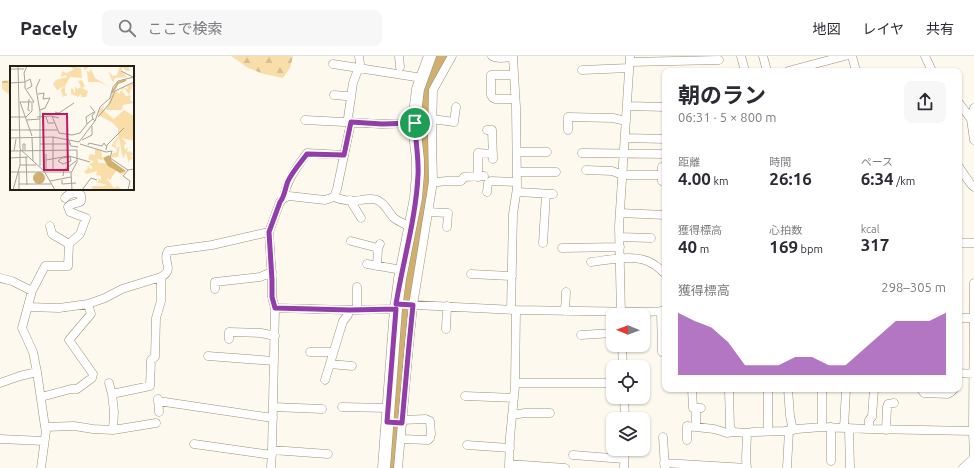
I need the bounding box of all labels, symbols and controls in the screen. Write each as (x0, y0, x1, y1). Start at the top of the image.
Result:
search box (102, 10, 382, 46)
text: Pacely (20, 17, 78, 39)
icon: search (116, 17, 138, 39)
text: ここで検索 (148, 20, 223, 37)
text: 地図 (812, 21, 840, 37)
text: レイヤ (862, 21, 904, 37)
text: 共有 (926, 21, 954, 37)
inset map (10, 66, 134, 190)
button: share (904, 81, 946, 123)
text: 朝のラン (678, 82, 766, 107)
pin (398, 106, 432, 140)
text: 06:31 · 5 × 800 m (678, 110, 777, 124)
icon: arrive (404, 112, 426, 134)
text: 距離 (678, 156, 700, 168)
text: 時間 (769, 156, 791, 168)
text: ペース (861, 156, 893, 168)
text: 4.00 (678, 169, 711, 188)
text: 26:16 (769, 169, 812, 188)
text: 6:34 (861, 169, 894, 188)
text: km (711, 175, 729, 187)
text: /km (894, 175, 915, 187)
text: kcal (861, 223, 880, 235)
text: 獲得標高 (678, 224, 722, 236)
text: 心拍数 (769, 224, 802, 236)
text: 317 (861, 235, 889, 254)
text: 40 (678, 237, 697, 256)
text: 169 (769, 237, 798, 256)
text: m (697, 243, 709, 255)
text: bpm (798, 243, 823, 255)
text: 298–305 m (881, 280, 946, 294)
text: 獲得標高 (678, 283, 730, 297)
north arrow (606, 308, 650, 352)
map controls (606, 308, 650, 456)
button: locate (606, 360, 650, 404)
button: layers (606, 412, 650, 456)

